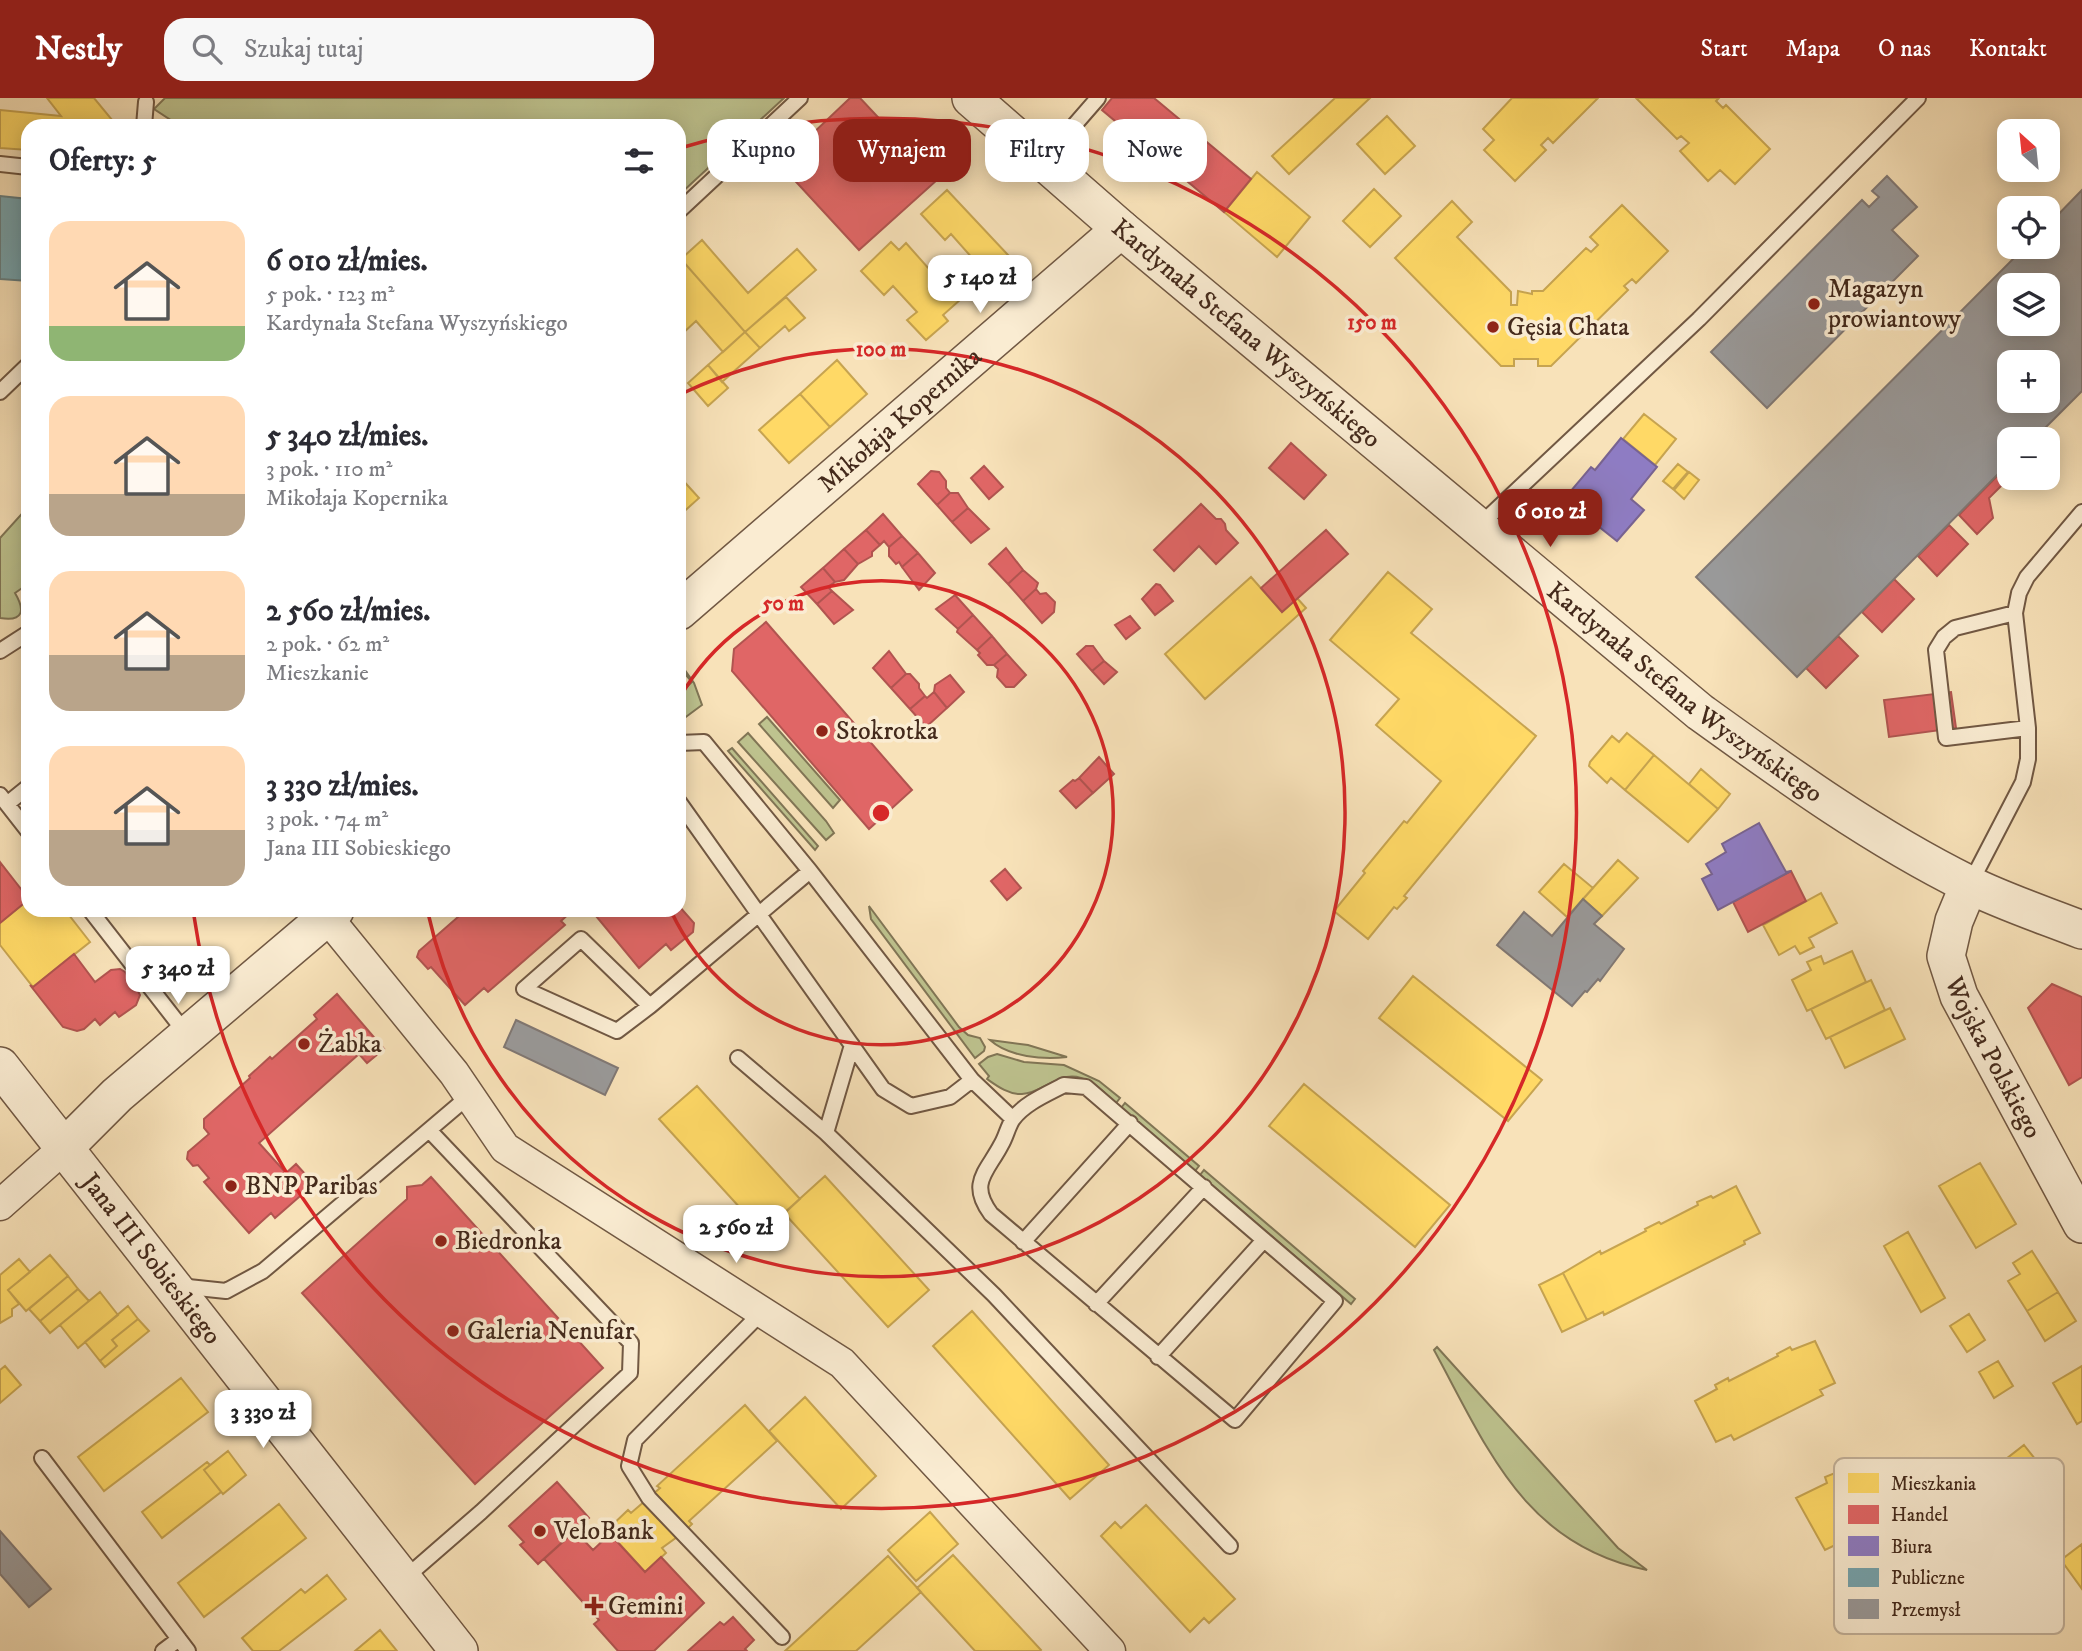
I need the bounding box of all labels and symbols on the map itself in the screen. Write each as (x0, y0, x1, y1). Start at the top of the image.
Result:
north arrow (1997, 119, 2060, 182)
street label: Kardynała Stefana Wyszyńskiego (1104, 211, 1388, 455)
pin: 5 140 zł (908, 256, 1052, 315)
place label: Magazyn prowiantowy (1827, 273, 1962, 336)
marker: Magazyn prowiantowy (1806, 296, 1822, 312)
text: 150 m (1347, 310, 1397, 336)
place label: Gęsia Chata (1507, 311, 1629, 344)
marker: Gęsia Chata (1485, 319, 1501, 335)
text: 100 m (856, 337, 906, 363)
street label: Mikołaja Kopernika (811, 340, 989, 500)
pin: 6 010 zł (1478, 490, 1622, 549)
street label: Kardynała Stefana Wyszyńskiego (1540, 575, 1829, 810)
text: 50 m (761, 591, 804, 617)
place label: Stokrotka (836, 715, 938, 748)
marker: Stokrotka (814, 723, 830, 739)
centre of rings (869, 801, 893, 825)
pin: 5 340 zł (106, 946, 250, 1006)
street label: Wojska Polskiego (1937, 971, 2049, 1144)
place label: Żabka (318, 1028, 382, 1061)
marker: Żabka (296, 1036, 312, 1052)
street label: Jana III Sobieskiego (72, 1165, 229, 1351)
place label: BNP Paribas (245, 1170, 378, 1203)
marker: BNP Paribas (223, 1178, 239, 1194)
pin: 2 560 zł (664, 1206, 808, 1265)
place label: Biedronka (455, 1225, 562, 1258)
marker: Biedronka (433, 1233, 449, 1249)
place label: Galeria Nenufar (467, 1315, 635, 1348)
marker: Galeria Nenufar (445, 1323, 461, 1339)
pin: 3 330 zł (191, 1390, 335, 1450)
legend (1834, 1458, 2064, 1634)
text: Mieszkania (1891, 1473, 1976, 1496)
text: Handel (1891, 1504, 1948, 1527)
place label: VeloBank (553, 1515, 654, 1548)
marker: VeloBank (532, 1523, 548, 1539)
text: Biura (1891, 1536, 1932, 1559)
text: Publiczne (1891, 1567, 1965, 1590)
place label: Gemini (608, 1590, 683, 1623)
marker: Gemini (586, 1598, 602, 1614)
text: Przemysł (1891, 1599, 1961, 1622)

